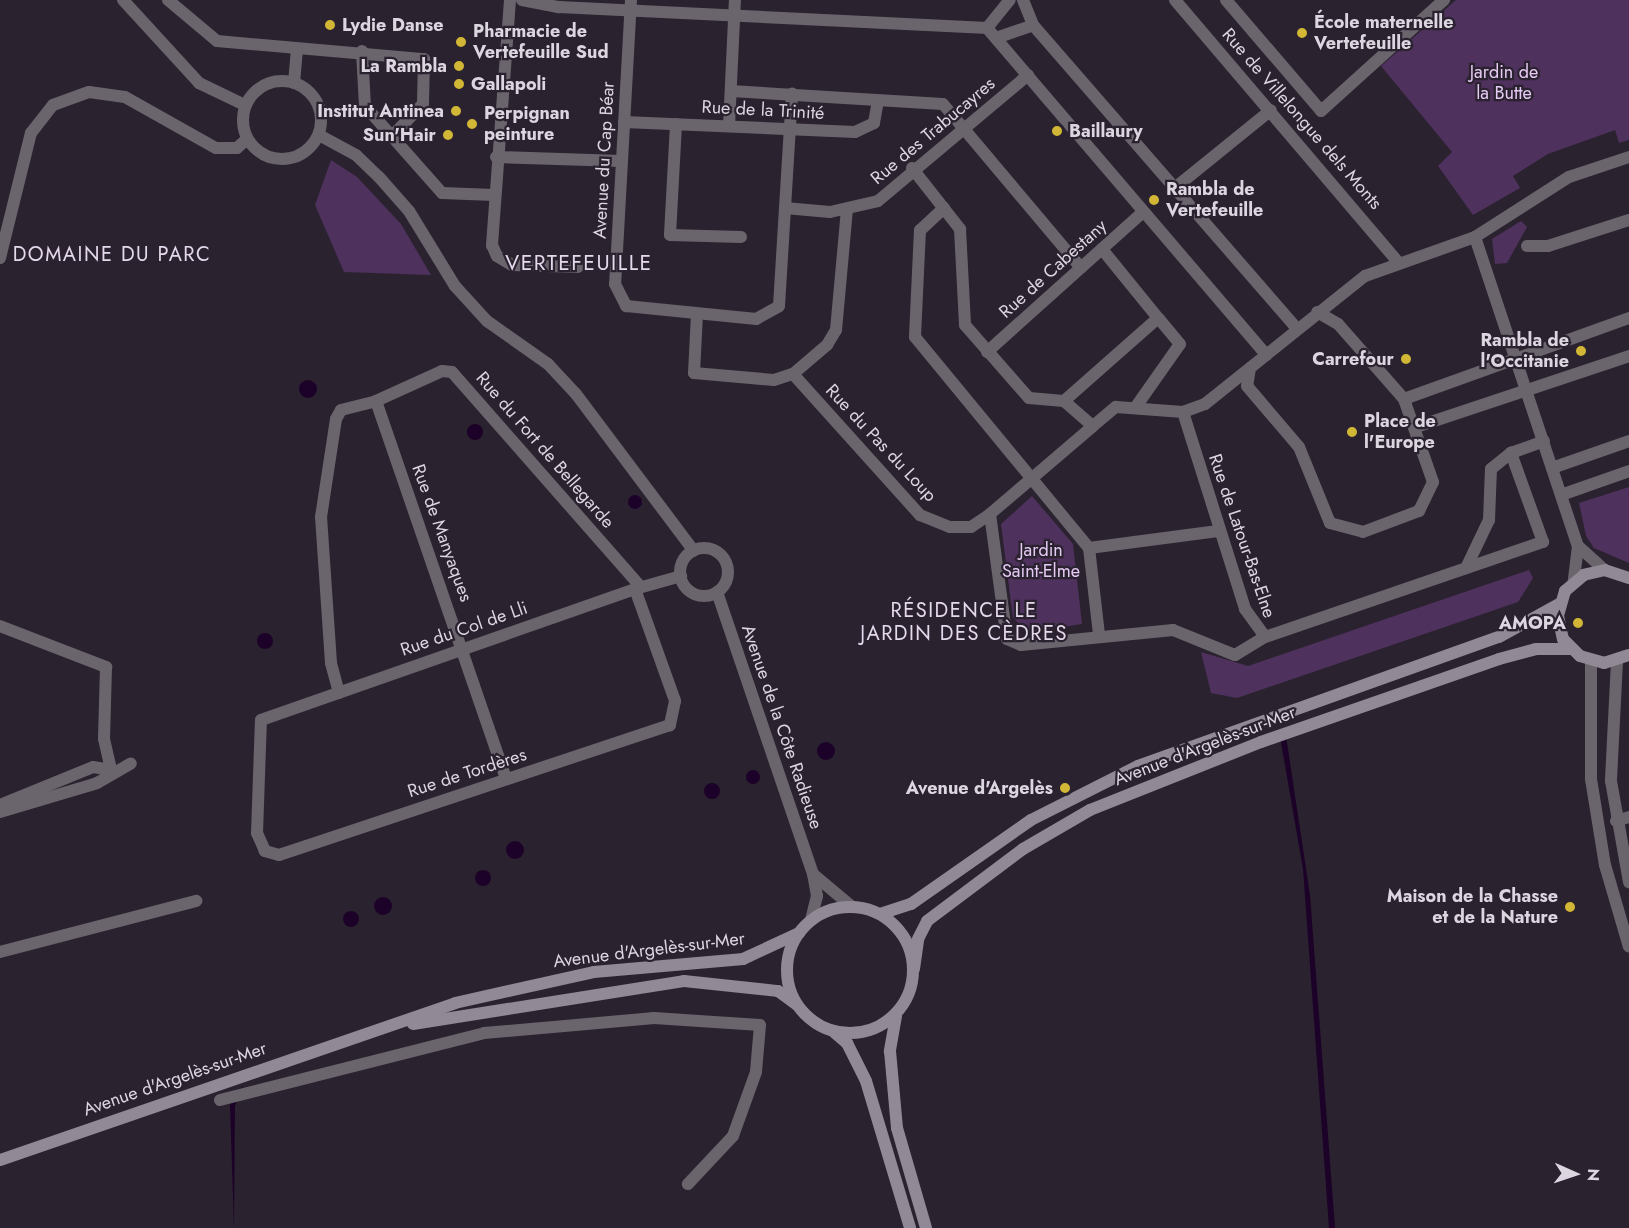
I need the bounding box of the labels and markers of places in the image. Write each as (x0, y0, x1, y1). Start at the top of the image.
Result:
place label: École maternelle Vertefeuille (1314, 12, 1454, 54)
place label: Lydie Danse (342, 14, 444, 36)
marker: Lydie Danse (323, 18, 337, 32)
place label: Pharmacie de Vertefeuille Sud (473, 21, 609, 63)
marker: École maternelle Vertefeuille (1295, 26, 1309, 40)
marker: Pharmacie de Vertefeuille Sud (454, 35, 468, 49)
place label: La Rambla (361, 55, 447, 77)
marker: La Rambla (452, 59, 466, 73)
place label: Gallapoli (471, 73, 546, 95)
marker: Gallapoli (452, 77, 466, 91)
place label: Institut Antinea (317, 100, 444, 122)
place label: Perpignan peinture (484, 103, 570, 146)
marker: Institut Antinea (449, 104, 463, 118)
marker: Perpignan peinture (465, 117, 479, 131)
place label: Baillaury (1069, 120, 1143, 142)
place label: Sun'Hair (363, 124, 436, 146)
marker: Baillaury (1050, 124, 1064, 138)
marker: Sun'Hair (441, 128, 455, 142)
place label: Rambla de Vertefeuille (1166, 179, 1263, 222)
marker: Rambla de Vertefeuille (1147, 193, 1161, 207)
place label: Rambla de l'Occitanie (1480, 330, 1569, 372)
marker: Rambla de l'Occitanie (1574, 344, 1588, 358)
place label: Carrefour (1312, 348, 1394, 370)
marker: Carrefour (1399, 352, 1413, 366)
place label: Place de l'Europe (1364, 411, 1436, 454)
marker: Place de l'Europe (1345, 425, 1359, 439)
place label: AMOPA (1499, 612, 1566, 634)
marker: AMOPA (1571, 616, 1585, 630)
place label: Avenue d'Argelès (906, 777, 1053, 799)
marker: Avenue d'Argelès (1058, 781, 1072, 795)
place label: Maison de la Chasse et de la Nature (1387, 886, 1558, 928)
marker: Maison de la Chasse et de la Nature (1563, 900, 1577, 914)

